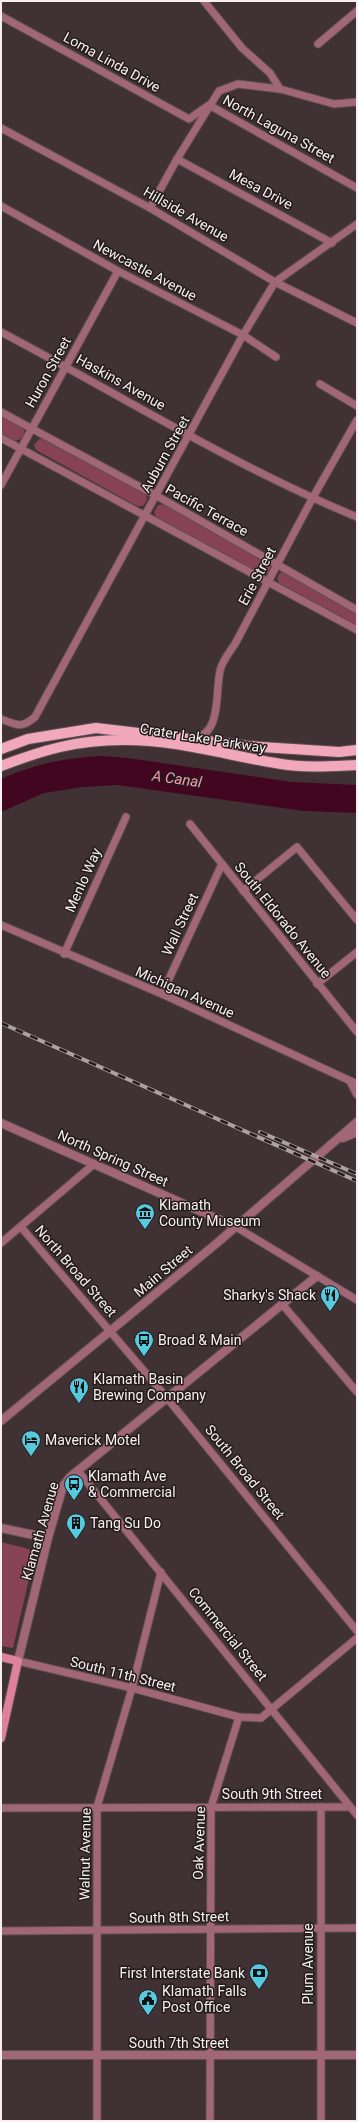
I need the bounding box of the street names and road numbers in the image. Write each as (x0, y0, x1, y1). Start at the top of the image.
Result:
street label: Loma Linda Drive (61, 29, 163, 95)
street label: North Laguna Street (220, 92, 338, 167)
street label: Mesa Drive (227, 166, 295, 212)
street label: Hillside Avenue (141, 183, 231, 245)
street label: Newcastle Avenue (91, 236, 199, 304)
street label: Huron Street (22, 333, 74, 410)
street label: Haskins Avenue (74, 351, 168, 413)
street label: Auburn Street (137, 412, 193, 495)
street label: Pacific Terrace (163, 481, 251, 539)
street label: Erie Street (235, 544, 279, 608)
street label: Crater Lake Parkway (139, 720, 267, 756)
street label: Menlo Way (62, 845, 104, 915)
street label: South Eldorado Avenue (231, 859, 335, 981)
street label: Wall Street (159, 890, 202, 958)
street label: Michigan Avenue (133, 963, 237, 1021)
street label: North Spring Street (55, 1126, 171, 1190)
street label: North Broad Street (32, 1222, 120, 1320)
street label: Main Street (131, 1242, 196, 1300)
street label: South Broad Street (202, 1421, 288, 1523)
street label: Klamath Avenue (18, 1480, 62, 1582)
street label: Commercial Street (185, 1584, 271, 1684)
street label: South 11th Street (69, 1653, 178, 1695)
street label: South 9th Street (222, 1786, 323, 1802)
street label: Oak Avenue (190, 1806, 208, 1880)
street label: Walnut Avenue (76, 1808, 94, 1900)
street label: South 8th Street (129, 1908, 230, 1926)
street label: Plum Avenue (300, 1923, 316, 2005)
street label: South 7th Street (129, 2035, 230, 2051)

